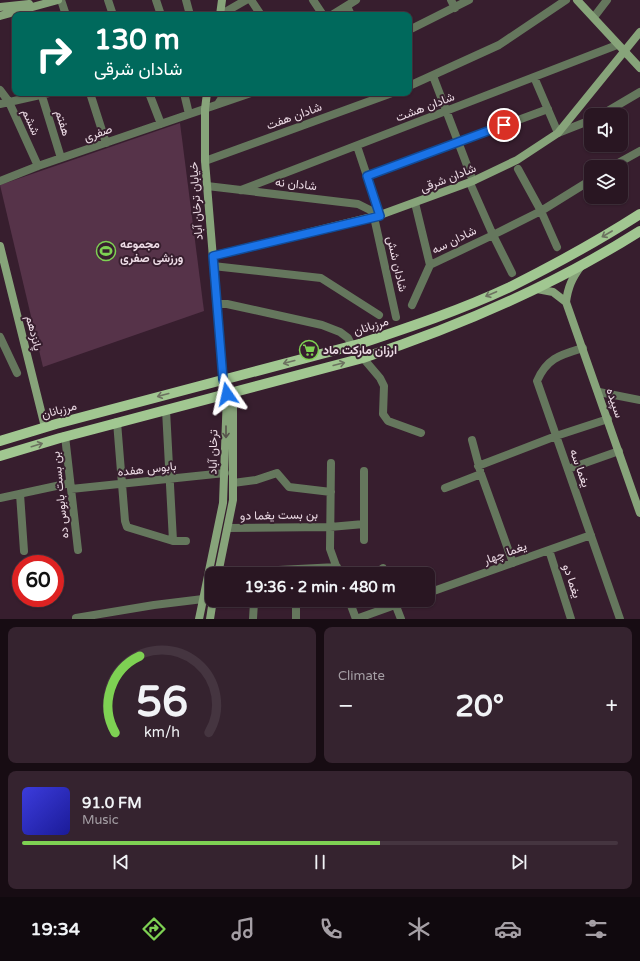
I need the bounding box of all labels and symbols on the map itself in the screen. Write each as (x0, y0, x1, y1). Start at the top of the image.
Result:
street label: شادان هشت (394, 89, 456, 125)
street label: شادان هفت (264, 100, 324, 132)
street label: ششم (18, 107, 43, 138)
street label: هفتم (52, 108, 74, 138)
pin (487, 108, 521, 142)
street label: صفری (82, 122, 114, 145)
street label: خیابان ترخان آباد (186, 161, 207, 241)
street label: شادان شرقی (418, 161, 478, 196)
street label: شادان نه (274, 175, 318, 193)
street label: شادان سه (429, 223, 479, 257)
one-way arrow (601, 231, 613, 239)
street label: شادان شش (383, 235, 410, 293)
place label: مجموعه ورزشی صفری (120, 237, 184, 266)
sports icon: مجموعه ورزشی صفری (95, 240, 117, 262)
one-way arrow (486, 291, 498, 299)
street label: پانزدهم (22, 314, 45, 352)
street label: مرزبانان (352, 314, 391, 339)
supermarket icon: ارزان مارکت ماد (298, 339, 320, 361)
place label: ارزان مارکت ماد (323, 343, 397, 358)
one-way arrow (283, 359, 296, 366)
one-way arrow (332, 360, 345, 368)
position arrow (206, 373, 248, 415)
street label: سپیده (602, 386, 627, 420)
one-way arrow (157, 392, 170, 400)
street label: مرزبانان (40, 399, 78, 422)
one-way arrow (222, 425, 230, 438)
street label: ترخان آباد (206, 429, 221, 475)
one-way arrow (31, 441, 44, 448)
street label: یغما سه (567, 447, 593, 489)
street label: بن بست بابوس ده (48, 451, 73, 539)
street label: بابوس هفده (117, 459, 177, 480)
street label: بن بست یغما دو (240, 507, 318, 524)
street label: یغما چهار (481, 539, 529, 569)
speed limit sign: 60 (12, 555, 64, 607)
street label: یغما دو (559, 562, 584, 600)

